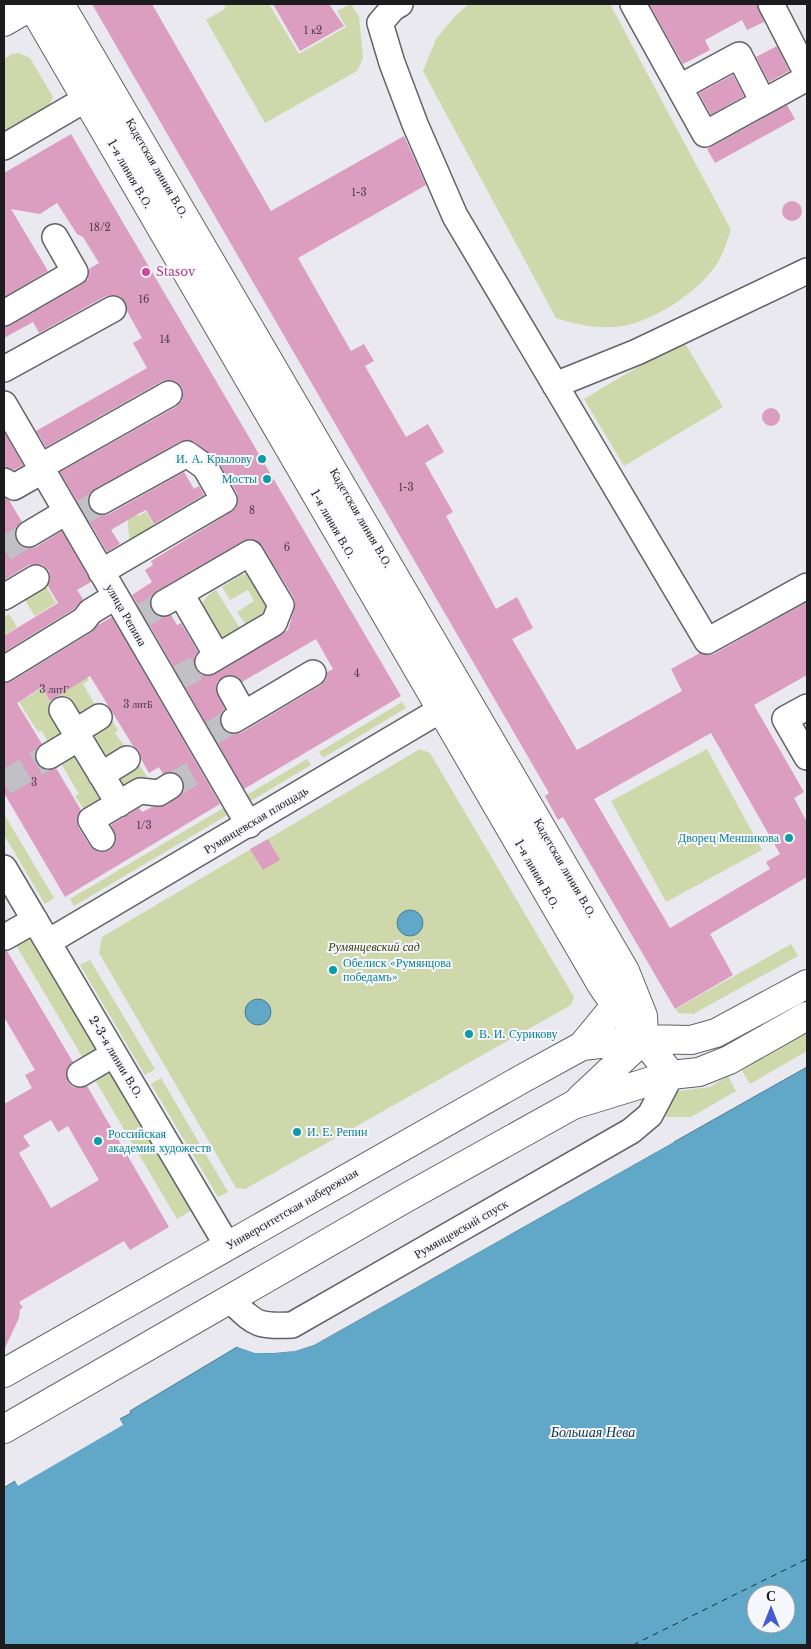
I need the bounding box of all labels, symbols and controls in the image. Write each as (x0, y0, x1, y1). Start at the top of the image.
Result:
house number: 1 к2 (304, 24, 322, 37)
street label: Кадетская линия В.О. (123, 115, 192, 220)
street label: 1-я линия В.О. (105, 137, 156, 211)
house number: 1-3 (351, 186, 367, 199)
house number: 18/2 (89, 221, 111, 234)
place label: Stasov (156, 264, 196, 279)
marker: Stasov (140, 266, 152, 278)
house number: 16 (139, 293, 149, 306)
house number: 14 (160, 333, 170, 346)
place label: И. А. Крылову (176, 451, 252, 466)
marker: И. А. Крылову (256, 453, 268, 465)
street label: Кадетская линия В.О. (327, 465, 396, 570)
place label: Мосты (222, 471, 257, 486)
marker: Мосты (261, 473, 273, 485)
house number: 1-3 (398, 481, 414, 494)
street label: 1-я линия В.О. (308, 487, 359, 561)
house number: 8 (249, 504, 255, 517)
house number: 6 (284, 541, 290, 554)
street label: улица Репина (103, 581, 151, 649)
house number: 4 (354, 667, 360, 680)
house number: 3 литГ (39, 683, 69, 696)
house number: 3 литБ (123, 698, 153, 711)
house number: 3 (31, 776, 37, 789)
street label: Румянцевская площадь (201, 782, 311, 857)
street label: Кадетская линия В.О. (531, 815, 600, 920)
house number: 1/3 (136, 819, 152, 832)
place label: Дворец Меншикова (678, 830, 780, 845)
marker: Дворец Меншикова (783, 832, 795, 844)
street label: 1-я линия В.О. (512, 837, 563, 911)
park label: Румянцевский сад (327, 939, 420, 954)
place label: Обелиск «Румянцова победамъ» (343, 955, 452, 984)
marker: Обелиск «Румянцова победамъ» (327, 964, 339, 976)
street label: 2-3-я линии В.О. (86, 1013, 147, 1100)
place label: В. И. Сурикову (479, 1026, 558, 1041)
marker: В. И. Сурикову (463, 1028, 475, 1040)
place label: И. Е. Репин (307, 1124, 368, 1139)
place label: Российская академия художеств (108, 1126, 212, 1155)
marker: И. Е. Репин (291, 1126, 303, 1138)
marker: Российская академия художеств (92, 1135, 104, 1147)
street label: Университетская набережная (223, 1164, 361, 1253)
street label: Румянцевский спуск (411, 1196, 510, 1261)
water label: Большая Нева (550, 1423, 635, 1441)
north arrow (746, 1584, 796, 1634)
text: С (766, 1587, 776, 1605)

